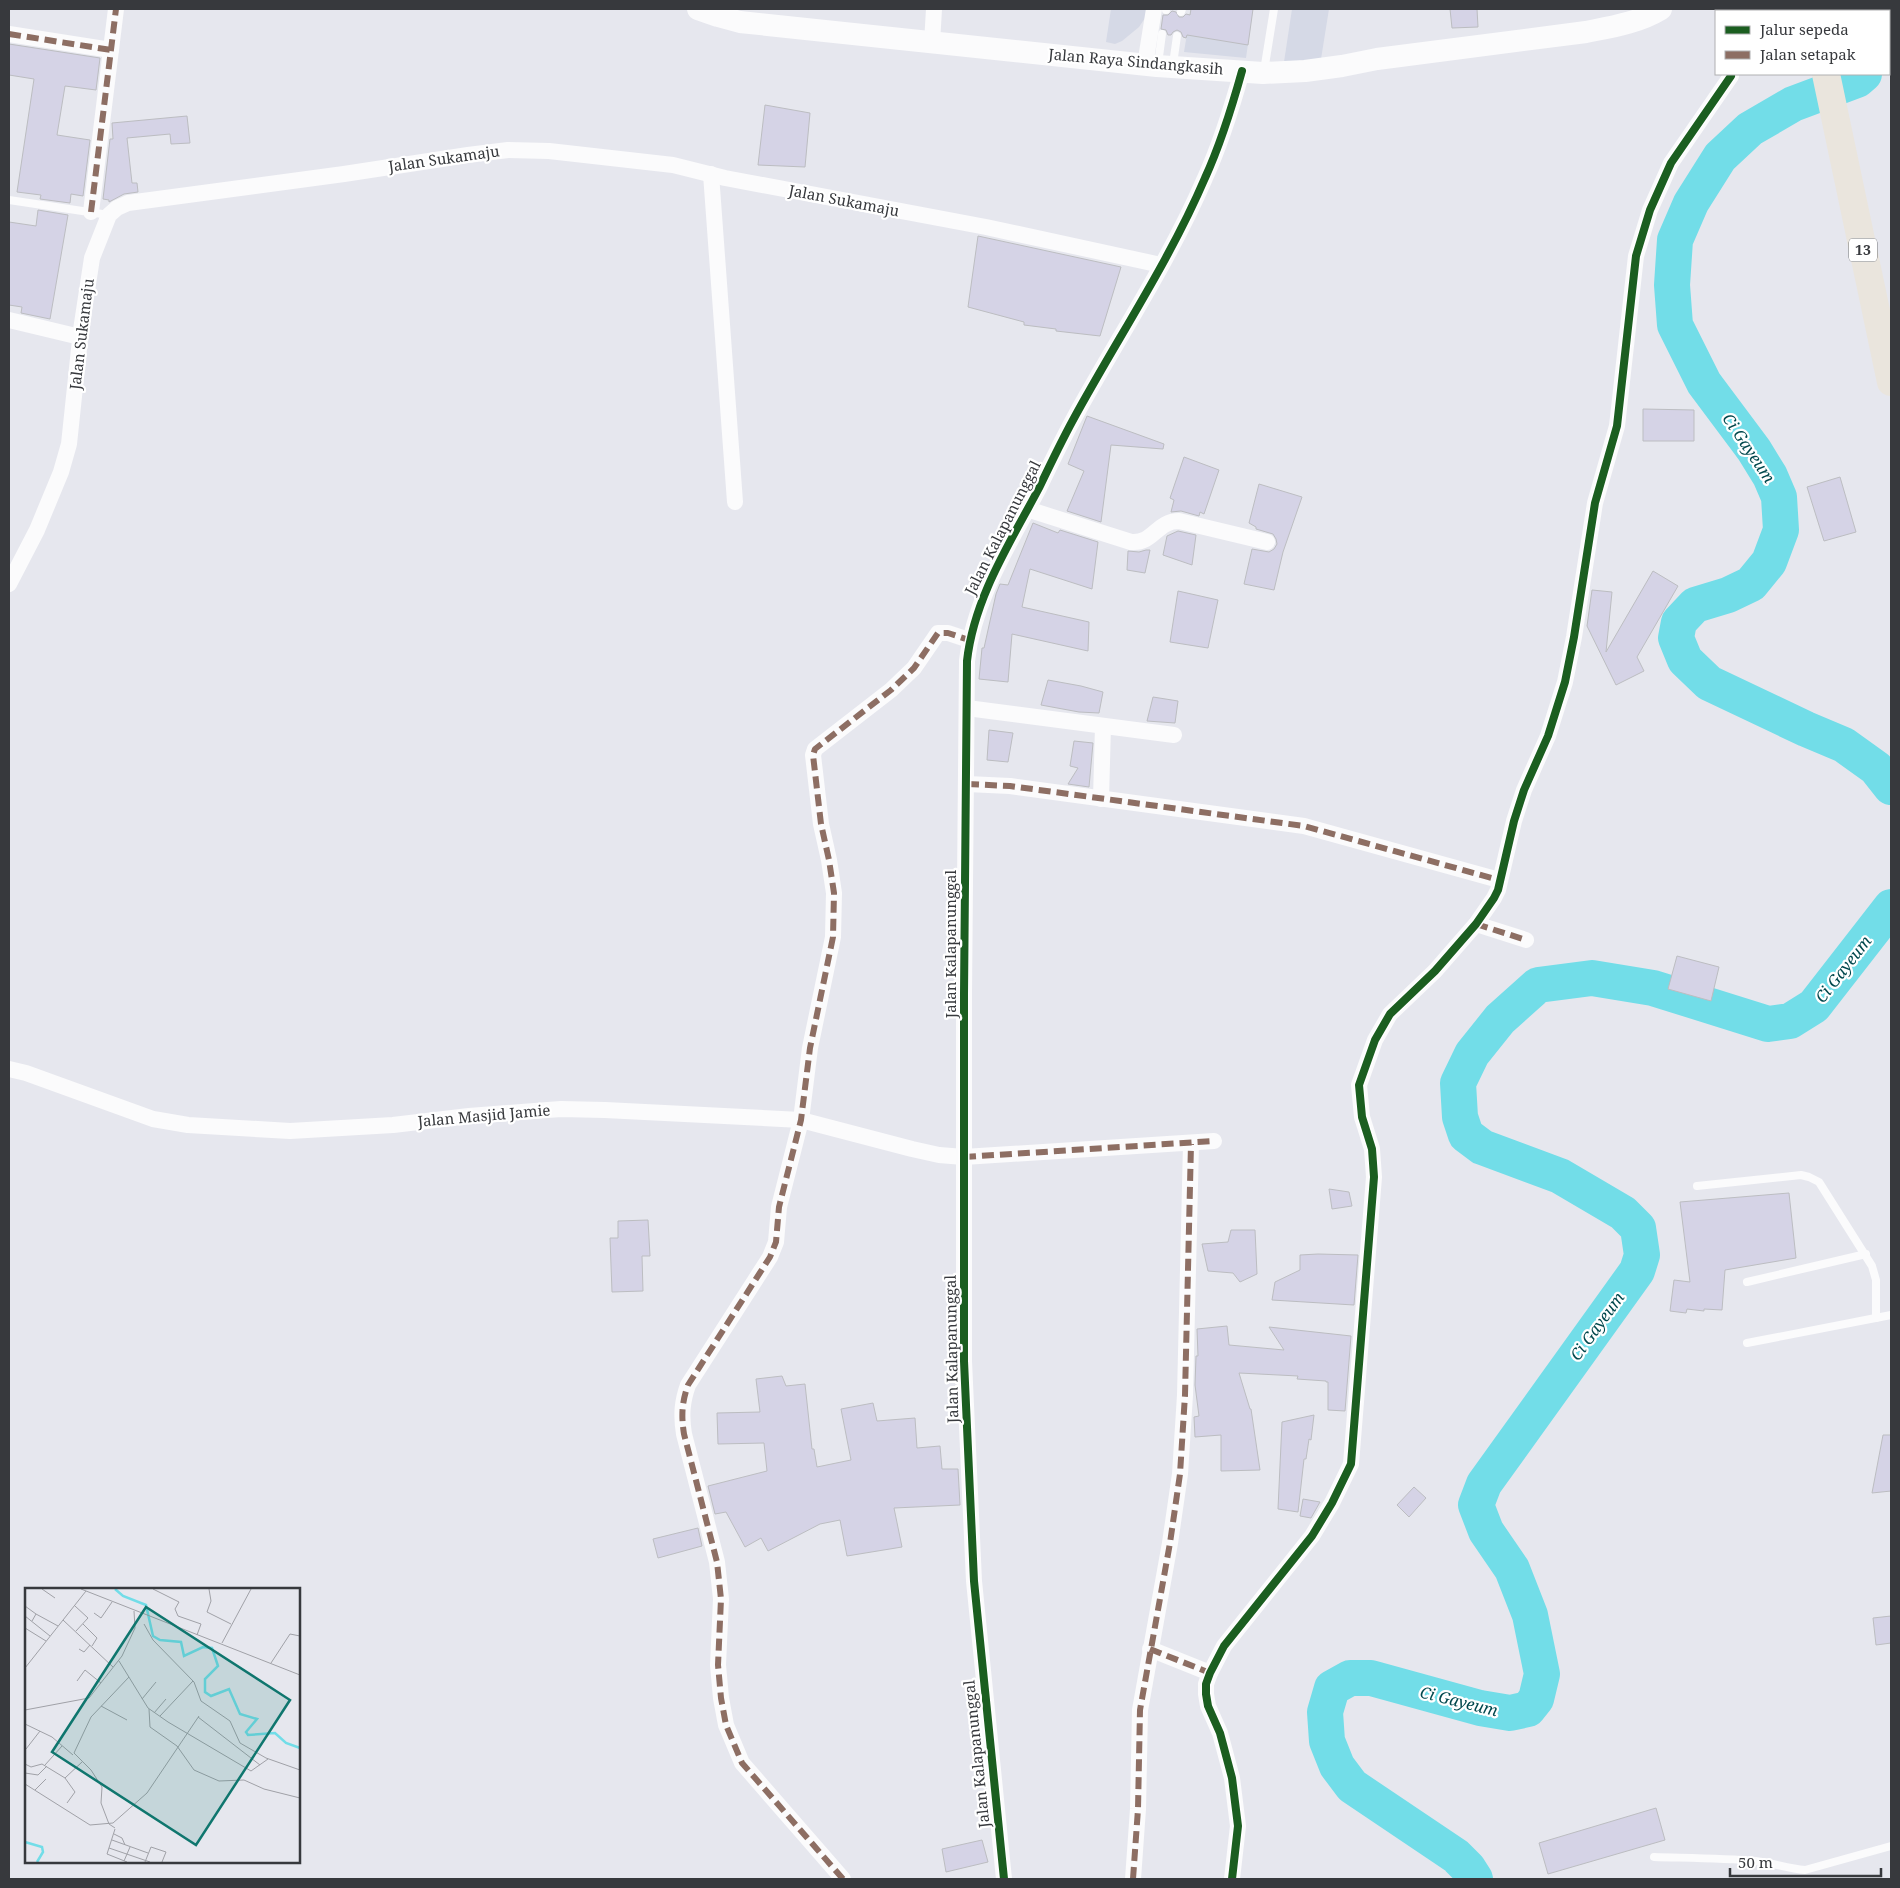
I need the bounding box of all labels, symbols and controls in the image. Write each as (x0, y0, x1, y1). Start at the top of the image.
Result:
legend (1715, 10, 1890, 75)
text: Jalur sepeda (1759, 19, 1849, 39)
street label: Jalan Raya Sindangkasih (1047, 43, 1225, 79)
text: Jalan setapak (1759, 44, 1856, 64)
street label: Jalan Sukamaju (386, 140, 501, 176)
street label: Jalan Sukamaju (786, 179, 902, 221)
road number: 13 (1849, 238, 1877, 262)
street label: Jalan Sukamaju (64, 277, 98, 392)
water label: Ci Gayeum (1718, 409, 1781, 488)
street label: Jalan Kalapanunggal (959, 457, 1045, 599)
street label: Jalan Kalapanunggal (940, 870, 960, 1019)
water label: Ci Gayeum (1810, 930, 1877, 1007)
street label: Jalan Masjid Jamie (416, 1099, 551, 1131)
street label: Jalan Kalapanunggal (940, 1274, 962, 1424)
water label: Ci Gayeum (1565, 1287, 1630, 1365)
inset map (25, 1588, 300, 1863)
street label: Jalan Kalapanunggal (958, 1679, 994, 1830)
water label: Ci Gayeum (1418, 1681, 1501, 1721)
scale bar (1730, 1846, 1881, 1878)
text: 50 m (1738, 1852, 1773, 1872)

